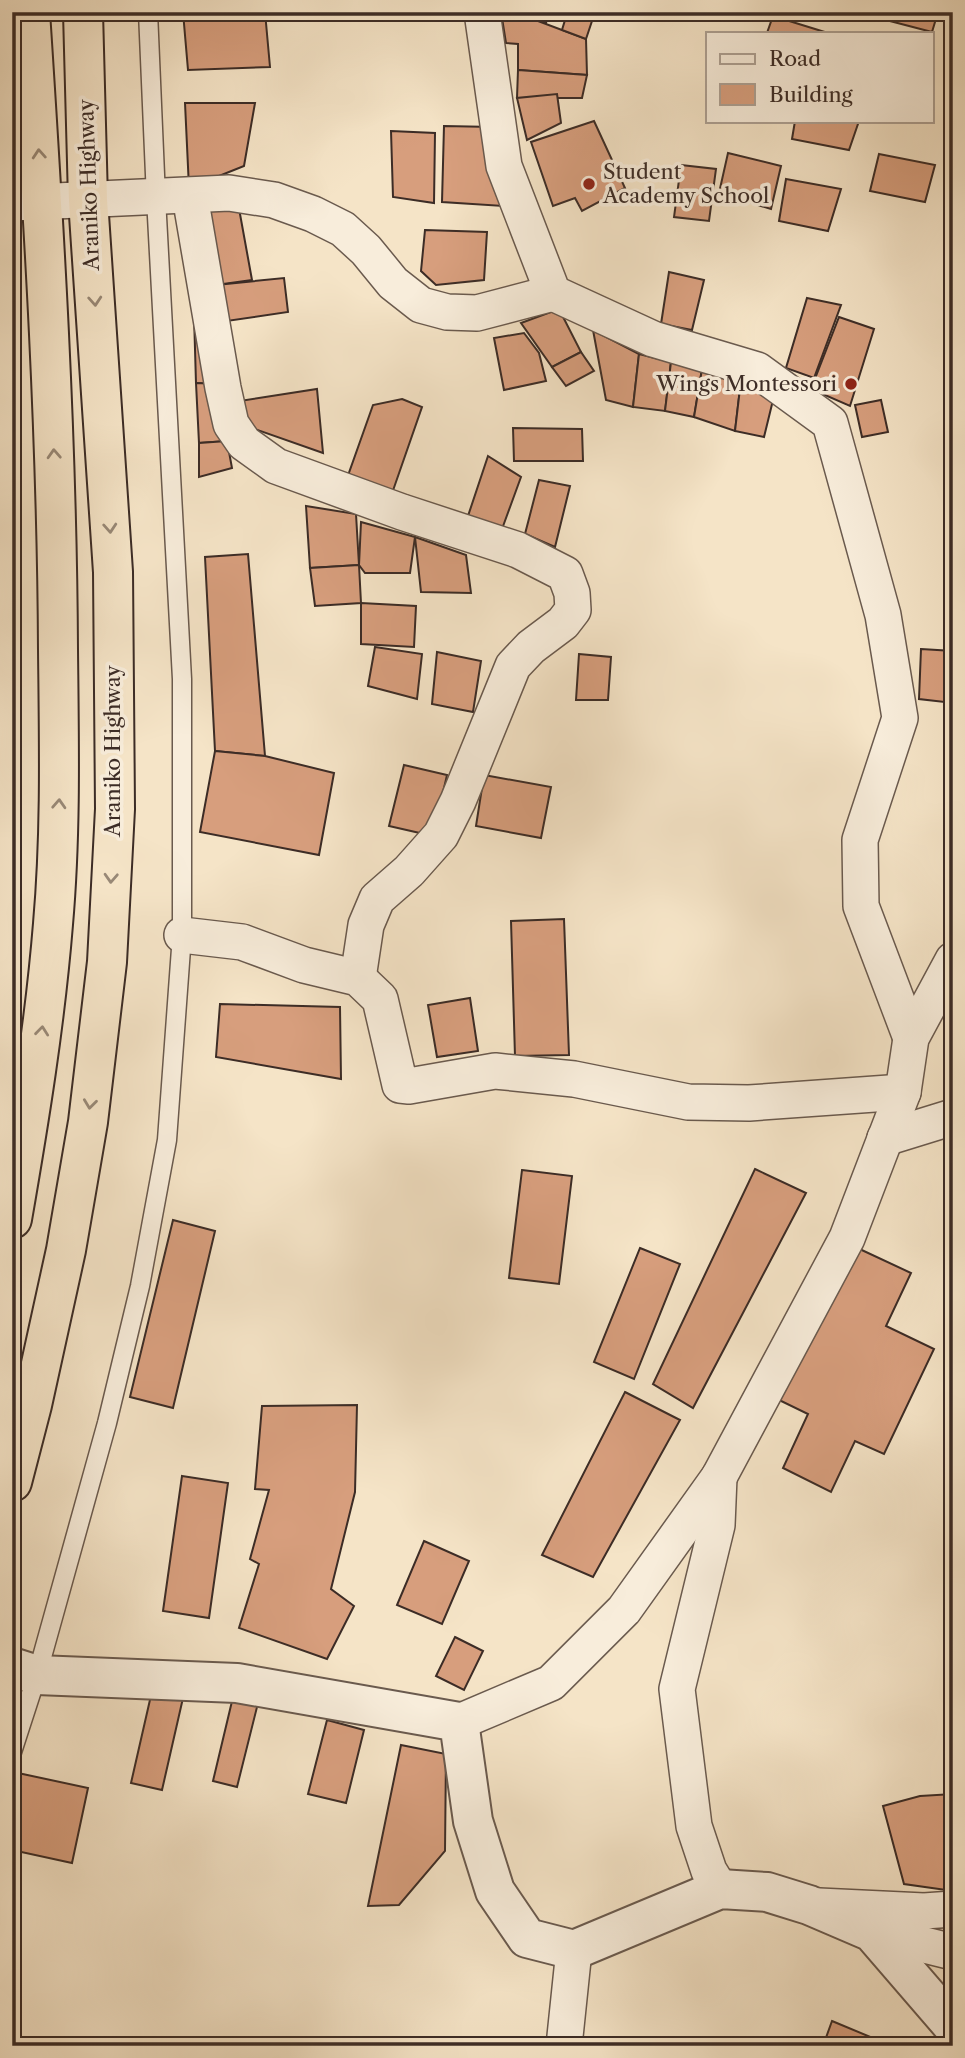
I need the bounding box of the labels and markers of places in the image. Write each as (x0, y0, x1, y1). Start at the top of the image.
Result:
place label: Student Academy School (602, 159, 769, 208)
marker: Student Academy School (581, 176, 597, 192)
place label: Wings Montessori (655, 371, 837, 396)
marker: Wings Montessori (843, 376, 859, 392)

